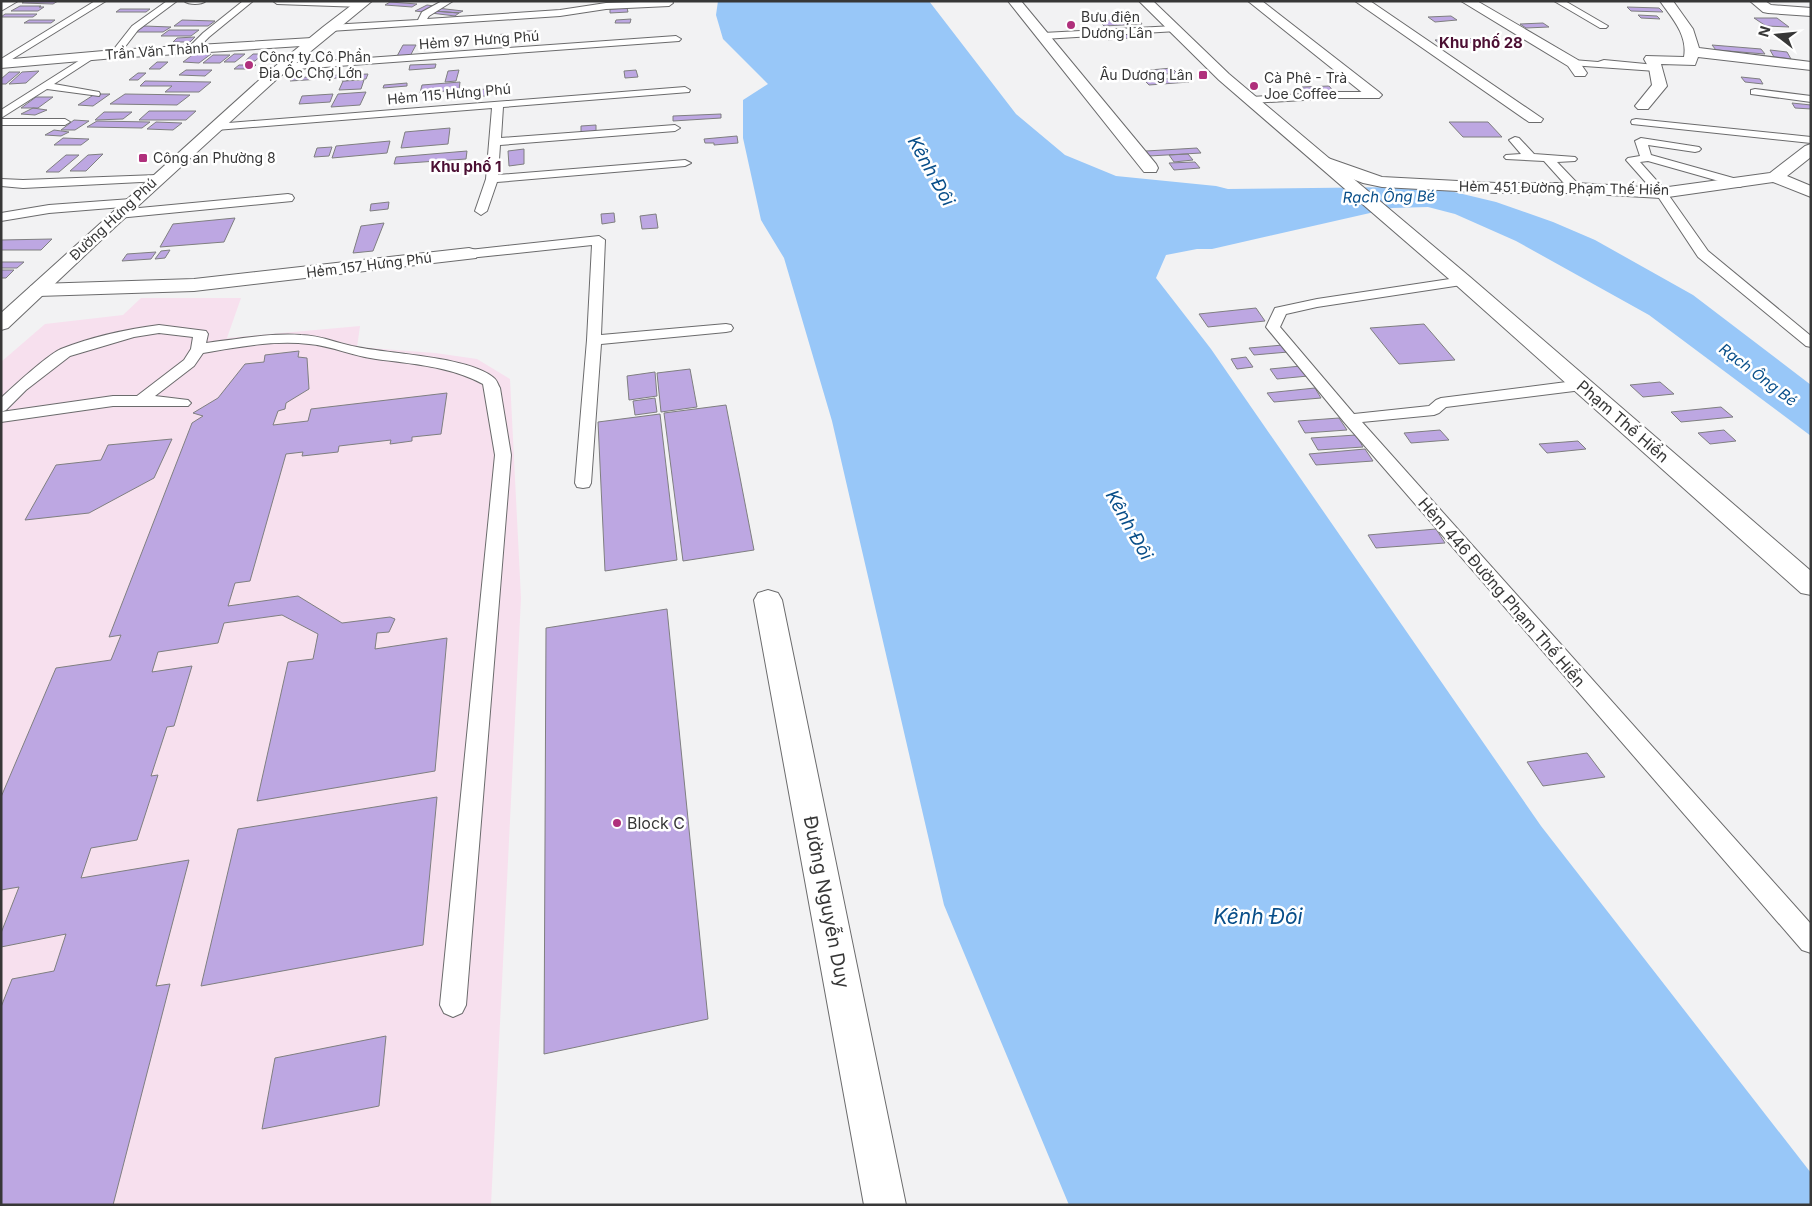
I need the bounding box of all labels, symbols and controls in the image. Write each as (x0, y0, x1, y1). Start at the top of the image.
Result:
place label: Bưu điện Dương Lân (1081, 8, 1153, 41)
north arrow (1752, 10, 1802, 60)
marker: Bưu điện Dương Lân (1065, 19, 1077, 31)
text: N (1754, 24, 1774, 39)
street label: Hẻm 97 Hưng Phú (418, 27, 540, 52)
district label: Khu phố 28 (1439, 33, 1523, 52)
street label: Trần Văn Thành (104, 38, 210, 63)
place label: Công ty Cô Phần Địa Ốc Chợ Lớn (259, 48, 371, 81)
marker: Công ty Cô Phần Địa Ốc Chợ Lớn (243, 59, 255, 71)
place label: Âu Dương Lân (1100, 66, 1193, 83)
marker: Âu Dương Lân (1197, 69, 1209, 81)
place label: Cà Phê - Trà Joe Coffee (1264, 69, 1347, 102)
street label: Hẻm 115 Hưng Phú (386, 80, 511, 107)
marker: Cà Phê - Trà Joe Coffee (1248, 80, 1260, 92)
water label: Kênh Đôi (904, 132, 959, 210)
place label: Công an Phường 8 (153, 149, 276, 166)
marker: Công an Phường 8 (137, 152, 149, 164)
district label: Khu phố 1 (430, 157, 502, 176)
street label: Đường Hưng Phú (66, 174, 160, 263)
street label: Hẻm 451 Đường Phạm Thế Hiển (1459, 177, 1669, 198)
water label: Rạch Ông Bé (1342, 186, 1435, 207)
street label: Hẻm 157 Hưng Phú (305, 248, 433, 281)
water label: Rạch Ông Bé (1716, 339, 1801, 410)
street label: Phạm Thế Hiển (1573, 376, 1673, 466)
water label: Kênh Đôi (1102, 486, 1157, 564)
street label: Hẻm 446 Đường Phạm Thế Hiển (1414, 493, 1590, 691)
place label: Block C (627, 813, 685, 833)
street label: Đường Nguyễn Duy (799, 814, 855, 991)
marker: Block C (611, 817, 623, 829)
water label: Kênh Đôi (1213, 904, 1304, 929)

